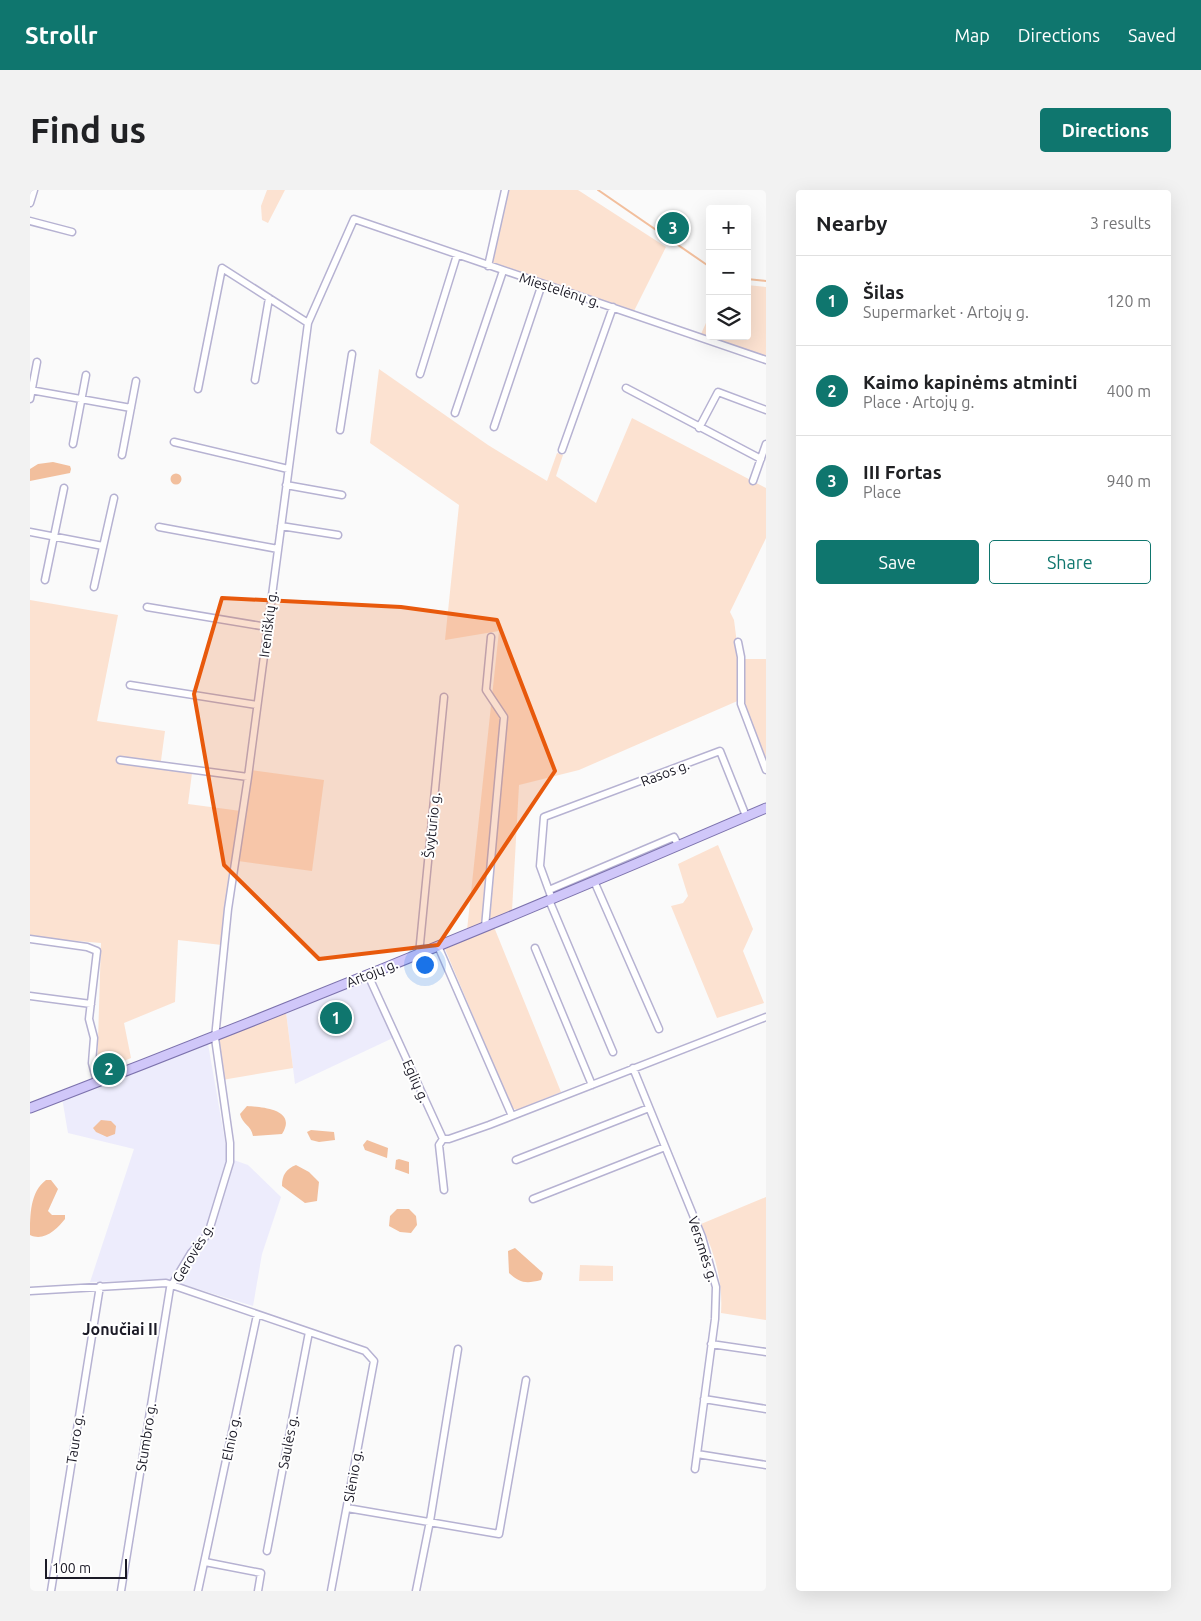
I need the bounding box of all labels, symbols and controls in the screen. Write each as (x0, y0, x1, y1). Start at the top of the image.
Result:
text: Strollr (25, 22, 98, 49)
text: Map (954, 25, 990, 45)
text: Directions (1018, 25, 1100, 45)
text: Saved (1128, 25, 1176, 45)
button: Directions (1040, 108, 1171, 152)
text: Find us (30, 110, 146, 150)
map controls (706, 205, 751, 340)
button: + (706, 205, 751, 250)
pin: 3 (657, 209, 689, 247)
text: Nearby (816, 211, 887, 235)
text: 3 results (1090, 214, 1151, 232)
button: − (706, 250, 751, 295)
street label: Miestelėnų g. (517, 269, 603, 311)
text: Šilas (863, 281, 904, 303)
text: 1 (827, 292, 837, 310)
text: 120 m (1106, 292, 1151, 310)
button: layers (706, 295, 751, 340)
text: Supermarket · Artojų g. (863, 303, 1029, 321)
text: Kaimo kapinėms atminti (863, 371, 1078, 393)
text: 2 (827, 382, 837, 400)
text: 400 m (1106, 382, 1151, 400)
text: Place · Artojų g. (863, 393, 974, 411)
text: III Fortas (863, 461, 942, 483)
text: 3 (827, 472, 837, 490)
text: 940 m (1106, 472, 1151, 490)
text: Place (863, 483, 901, 501)
button: Save (816, 540, 979, 584)
button: Share (989, 540, 1151, 584)
street label: Ireniškių g. (256, 590, 280, 658)
street label: Rasos g. (638, 756, 692, 790)
street label: Švyturio g. (420, 791, 443, 859)
your location (412, 952, 438, 978)
street label: Artojų g. (344, 955, 400, 991)
pin: 1 (320, 999, 352, 1037)
pin: 2 (93, 1050, 125, 1088)
street label: Eglių g. (399, 1057, 433, 1105)
street label: Versmės g. (685, 1214, 721, 1284)
street label: Gerovės g. (169, 1221, 217, 1285)
district label: Jonučiai II (82, 1320, 158, 1338)
street label: Stumbro g. (133, 1402, 159, 1472)
street label: Tauro g. (63, 1413, 87, 1465)
street label: Elnio g. (218, 1414, 244, 1462)
street label: Saulės g. (275, 1414, 301, 1470)
street label: Slėnio g. (341, 1448, 365, 1504)
scale bar (45, 1556, 128, 1579)
text: 100 m (52, 1560, 91, 1576)

